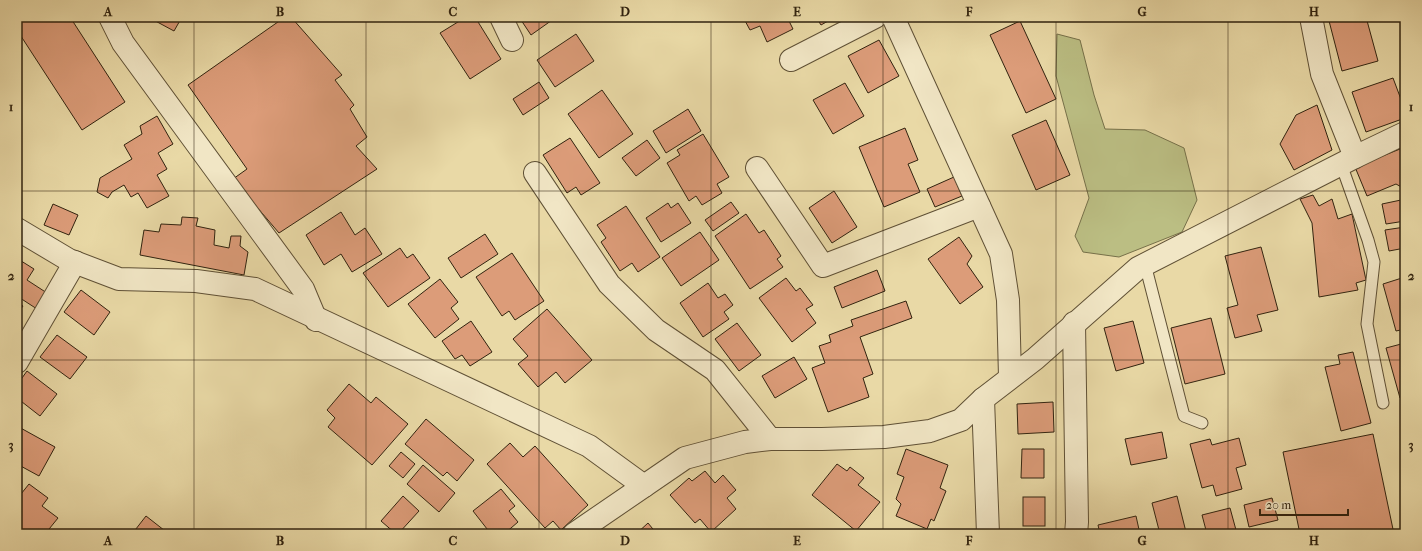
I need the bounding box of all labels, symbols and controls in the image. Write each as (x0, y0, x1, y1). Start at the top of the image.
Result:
text: A (103, 4, 113, 19)
text: B (276, 4, 285, 19)
text: C (449, 4, 458, 19)
text: D (620, 4, 630, 19)
text: E (793, 4, 801, 19)
text: F (965, 4, 973, 19)
text: G (1137, 4, 1147, 19)
text: H (1309, 4, 1320, 19)
text: 1 (9, 99, 14, 114)
text: 1 (1409, 99, 1414, 114)
text: 2 (8, 268, 15, 283)
text: 2 (1408, 268, 1415, 283)
text: 3 (8, 437, 14, 453)
text: 3 (1408, 437, 1414, 453)
scale bar (1260, 491, 1348, 517)
text: 20 m (1266, 498, 1291, 512)
text: A (103, 533, 113, 548)
text: B (276, 533, 285, 548)
text: C (449, 533, 458, 548)
text: D (620, 533, 630, 548)
text: E (793, 533, 801, 548)
text: F (965, 533, 973, 548)
text: G (1137, 533, 1147, 548)
text: H (1309, 533, 1320, 548)

